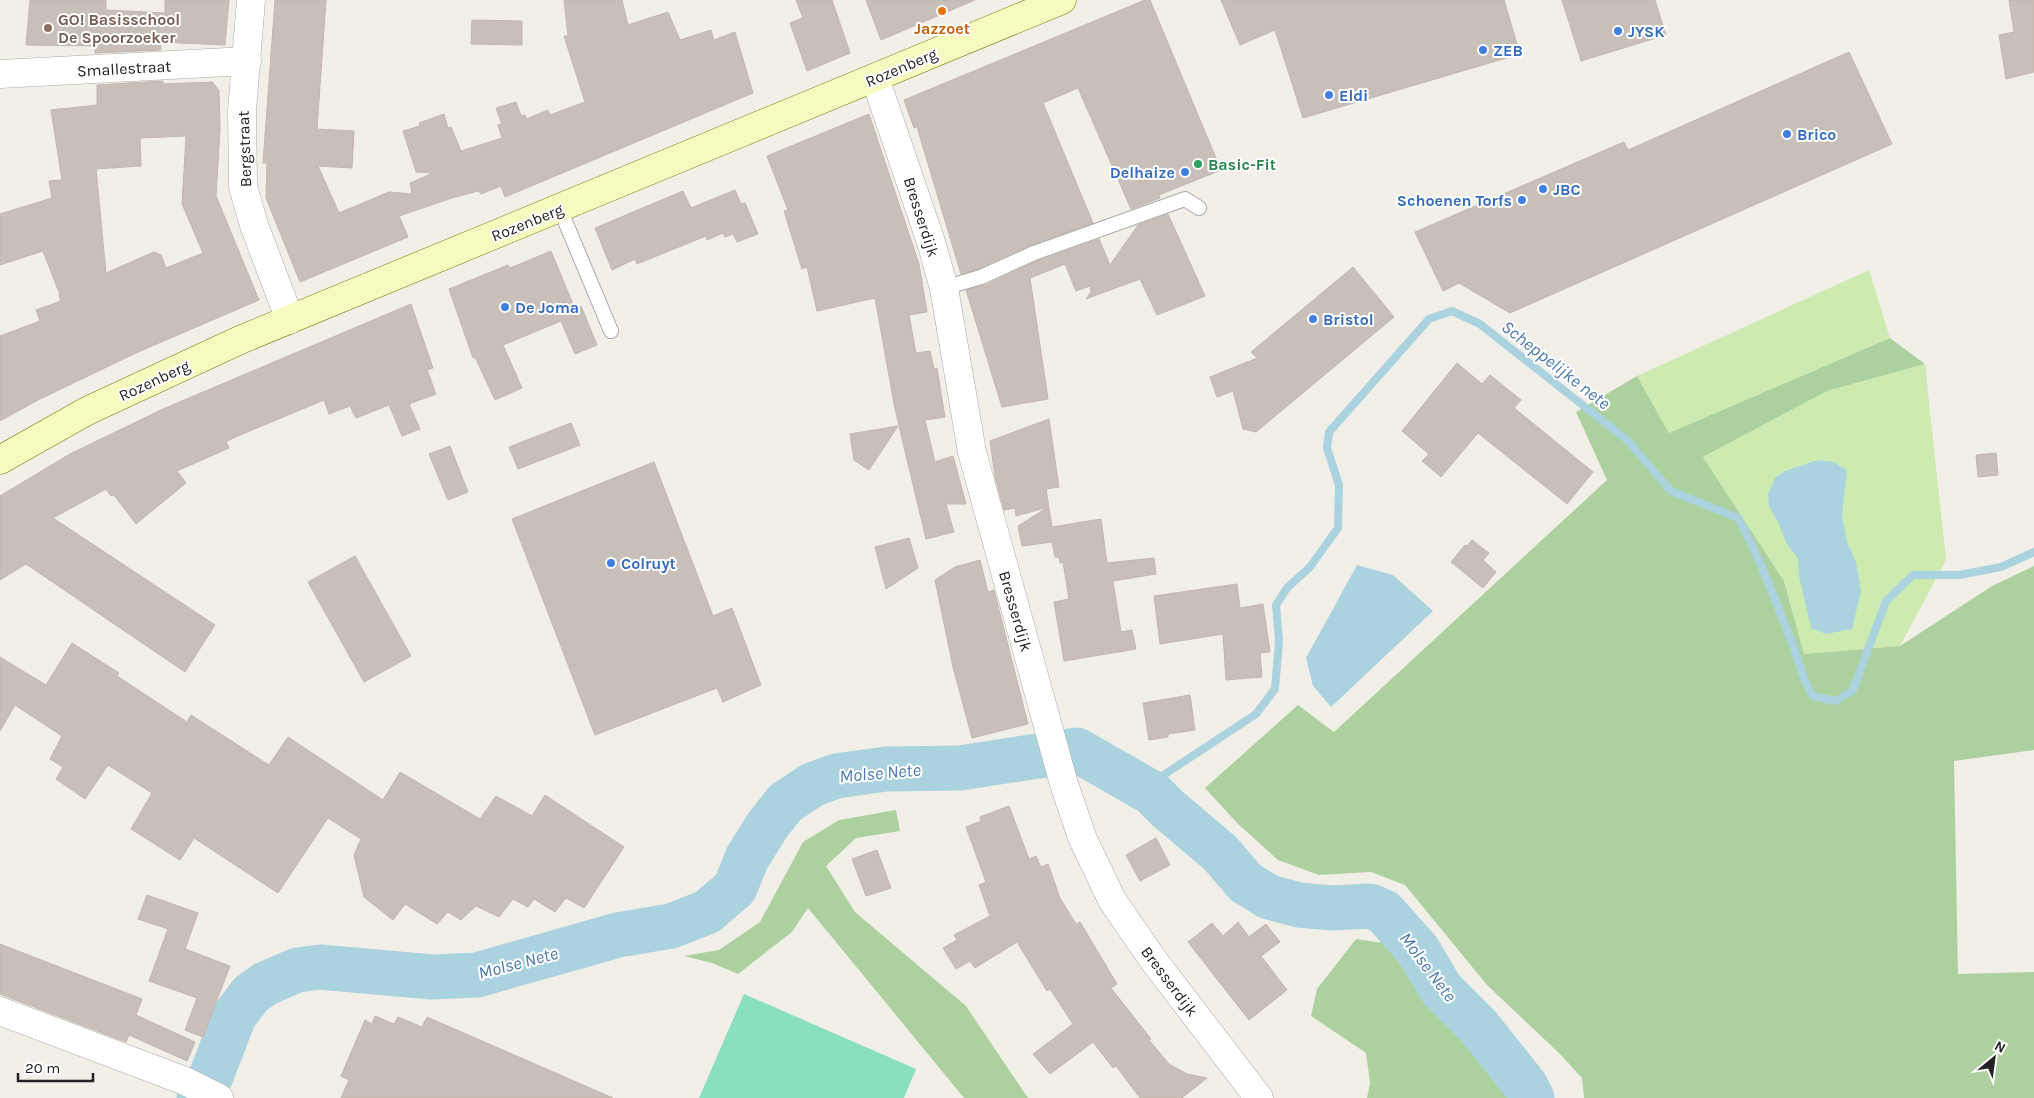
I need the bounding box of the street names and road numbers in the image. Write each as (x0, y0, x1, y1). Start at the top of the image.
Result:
street label: Rozenberg (862, 44, 940, 91)
street label: Smallestraat (76, 57, 172, 80)
street label: Bergstraat (234, 110, 255, 188)
street label: Bresserdijk (900, 175, 943, 260)
street label: Rozenberg (488, 199, 566, 246)
street label: Rozenberg (116, 356, 193, 405)
street label: Bresserdijk (995, 569, 1036, 654)
street label: Bresserdijk (1137, 942, 1202, 1020)

